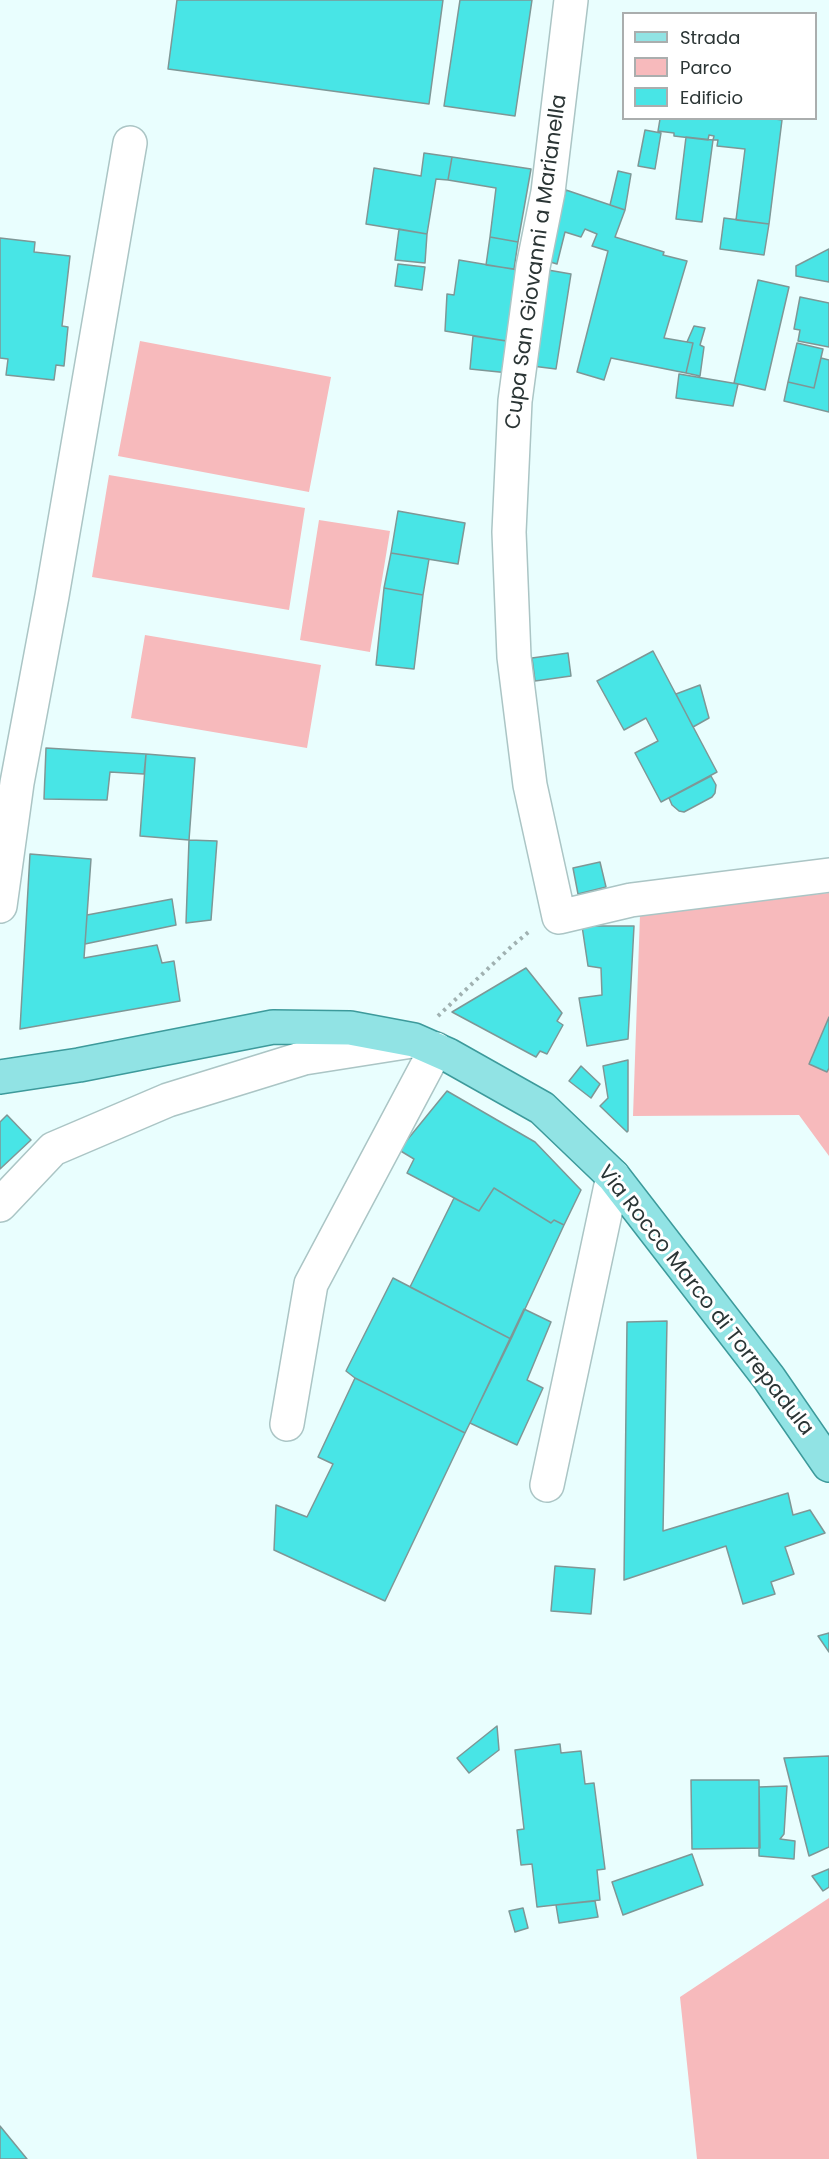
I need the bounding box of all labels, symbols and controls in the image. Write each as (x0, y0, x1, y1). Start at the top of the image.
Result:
legend (622, 12, 817, 120)
text: Strada (680, 25, 740, 50)
text: Parco (680, 55, 732, 80)
text: Edificio (680, 85, 743, 110)
street label: Cupa San Giovanni a Marianella (501, 93, 573, 431)
street label: Via Rocco Marco di Torrepadula (592, 1161, 818, 1441)

